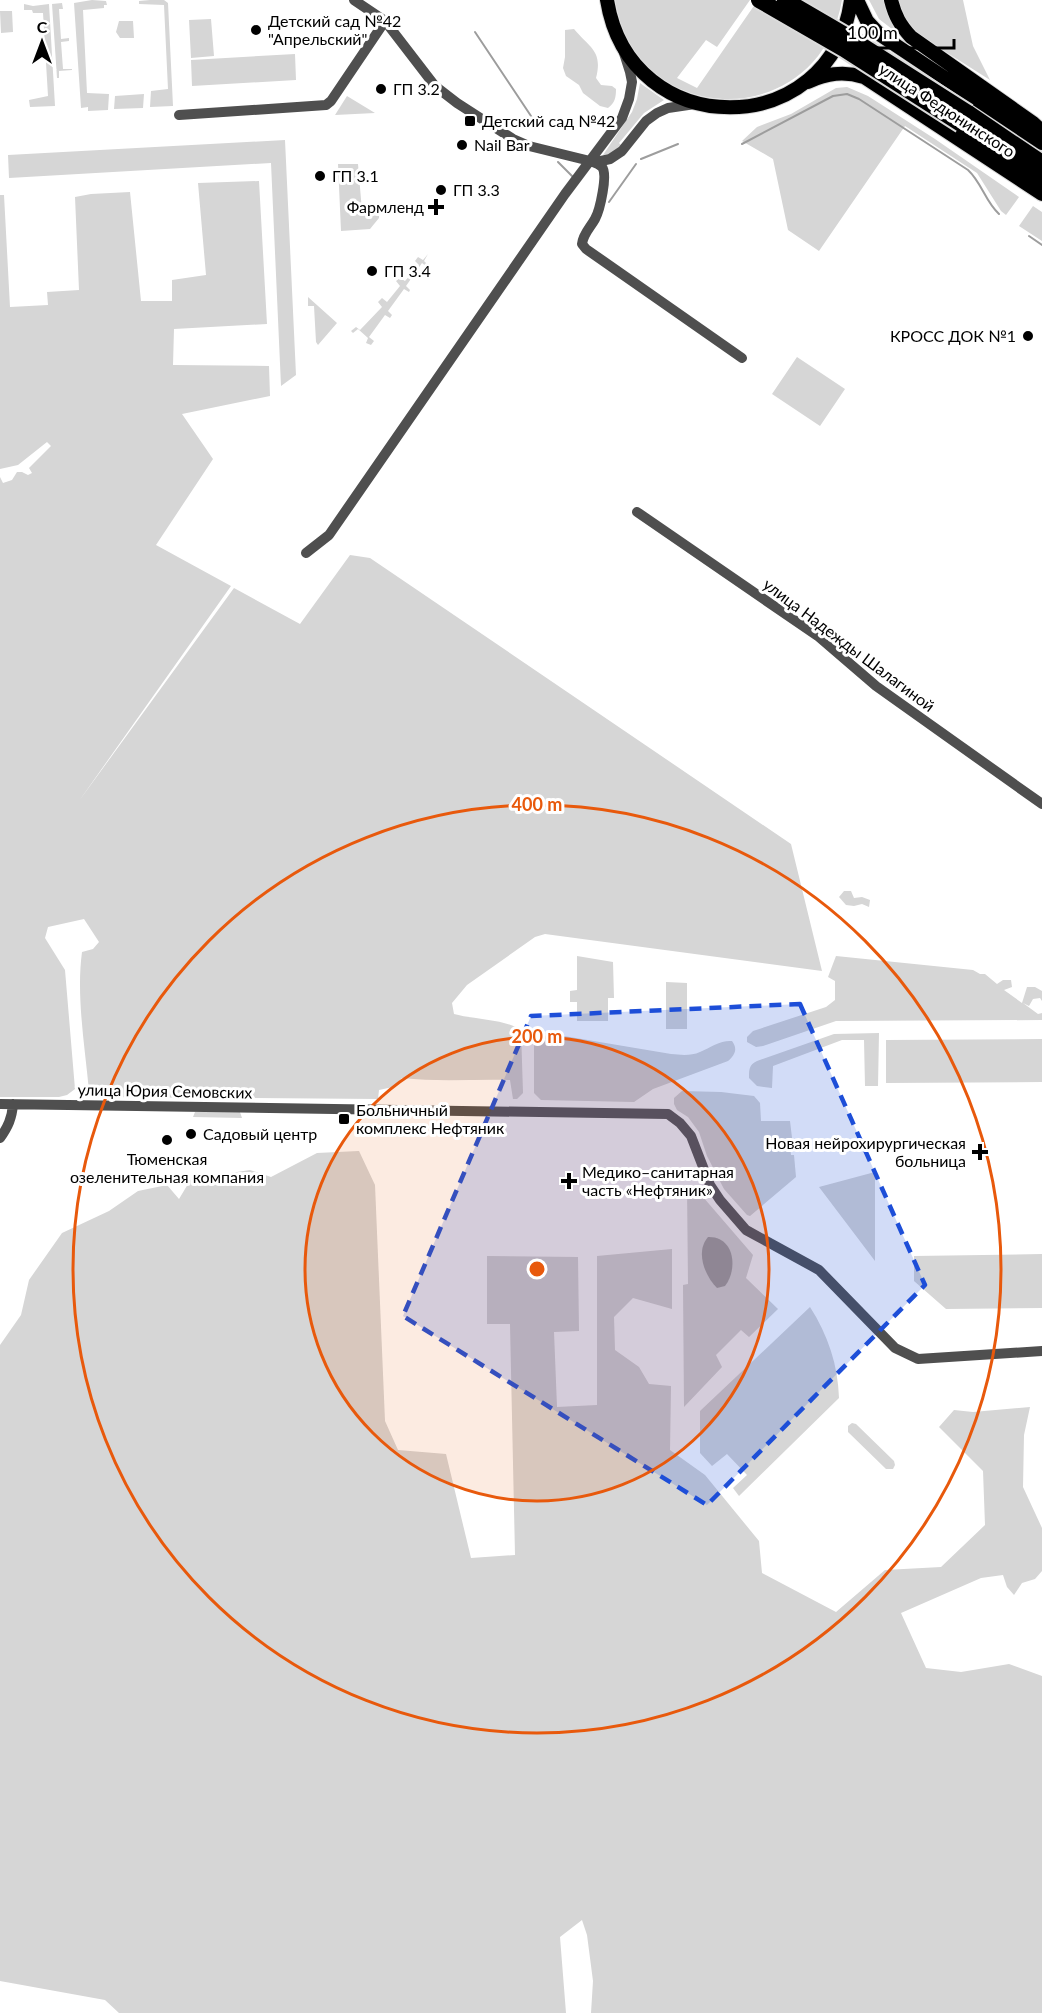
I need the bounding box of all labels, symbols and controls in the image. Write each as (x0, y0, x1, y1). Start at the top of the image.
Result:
place label: Детский сад №42 "Апрельский" (268, 11, 401, 48)
north arrow (12, 12, 72, 72)
scale bar (838, 12, 954, 50)
text: С (37, 17, 48, 36)
text: 100 m (847, 21, 898, 43)
marker: Детский сад №42 "Апрельский" (249, 23, 263, 37)
street label: улица Федюнинского (876, 59, 1019, 161)
place label: ГП 3.2 (393, 79, 440, 98)
marker: ГП 3.2 (374, 82, 388, 96)
place label: Детский сад №42 (482, 111, 615, 130)
marker: Детский сад №42 (463, 114, 477, 128)
place label: Nail Bar (474, 135, 530, 154)
marker: Nail Bar (455, 138, 469, 152)
place label: ГП 3.1 (332, 166, 379, 185)
marker: ГП 3.1 (313, 169, 327, 183)
place label: ГП 3.3 (453, 180, 500, 199)
marker: ГП 3.3 (434, 183, 448, 197)
place label: Фармленд (347, 197, 424, 216)
marker: Фармленд (429, 200, 443, 214)
place label: ГП 3.4 (384, 261, 431, 280)
marker: ГП 3.4 (365, 264, 379, 278)
place label: КРОСС ДОК №1 (890, 326, 1016, 345)
marker: КРОСС ДОК №1 (1021, 329, 1035, 343)
street label: улица Надежды Шалагиной (760, 574, 939, 715)
text: 400 m (512, 793, 562, 815)
text: 200 m (512, 1025, 562, 1047)
street label: улица Юрия Семовских (77, 1079, 253, 1102)
place label: Больничный комплекс Нефтяник (356, 1100, 505, 1137)
marker: Больничный комплекс Нефтяник (337, 1112, 351, 1126)
place label: Садовый центр (203, 1124, 317, 1143)
marker: Садовый центр (184, 1127, 198, 1141)
marker: Тюменская озеленительная компания (160, 1133, 174, 1147)
place label: Новая нейрохирургическая больница (765, 1133, 966, 1170)
marker: Новая нейрохирургическая больница (971, 1143, 989, 1161)
place label: Тюменская озеленительная компания (70, 1149, 264, 1186)
place label: Медико–санитарная часть «Нефтяник» (582, 1162, 734, 1199)
marker: Медико–санитарная часть «Нефтяник» (560, 1172, 578, 1190)
centre of rings (527, 1259, 547, 1279)

